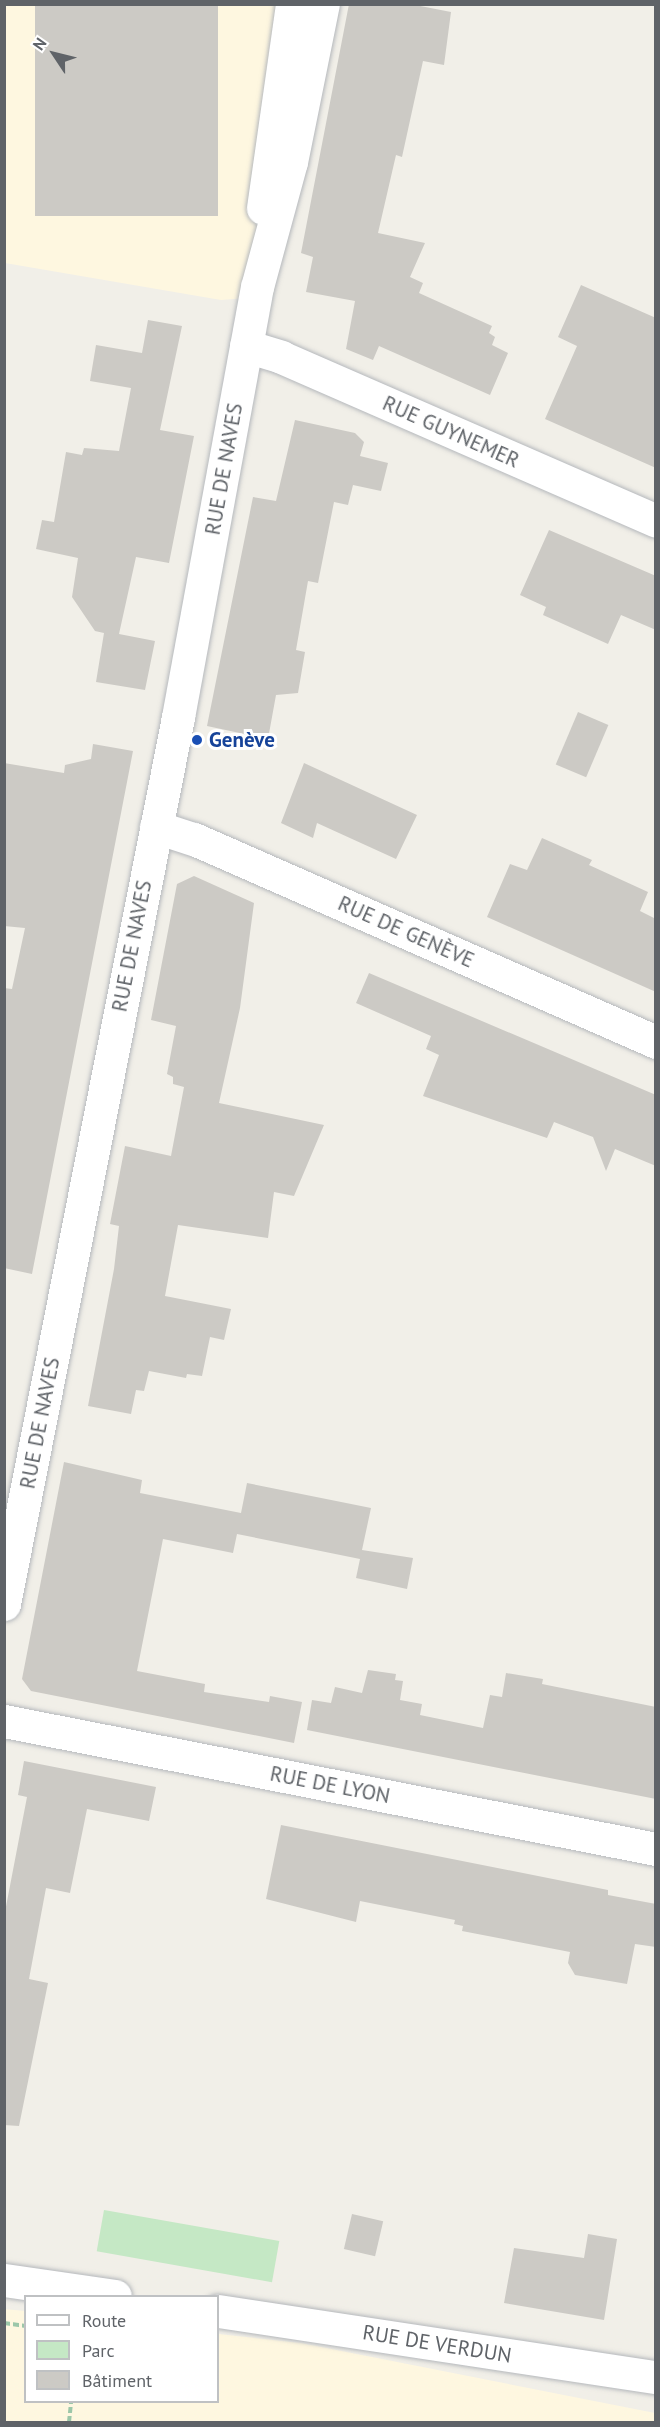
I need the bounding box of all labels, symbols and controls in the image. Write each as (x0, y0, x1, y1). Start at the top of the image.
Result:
north arrow (24, 24, 84, 84)
text: N (28, 34, 50, 54)
street label: RUE GUYNEMER (379, 391, 523, 473)
street label: RUE DE NAVES (200, 401, 248, 537)
place label: Genève (209, 727, 275, 753)
marker: Genève (190, 733, 204, 747)
street label: RUE DE NAVES (107, 878, 157, 1014)
street label: RUE DE GENÈVE (334, 891, 478, 973)
street label: RUE DE NAVES (15, 1355, 65, 1491)
street label: RUE DE LYON (268, 1761, 392, 1809)
legend (24, 2295, 219, 2403)
text: Route (82, 2309, 126, 2332)
street label: RUE DE VERDUN (361, 2320, 513, 2368)
text: Parc (82, 2339, 115, 2362)
text: Bâtiment (82, 2369, 152, 2392)

